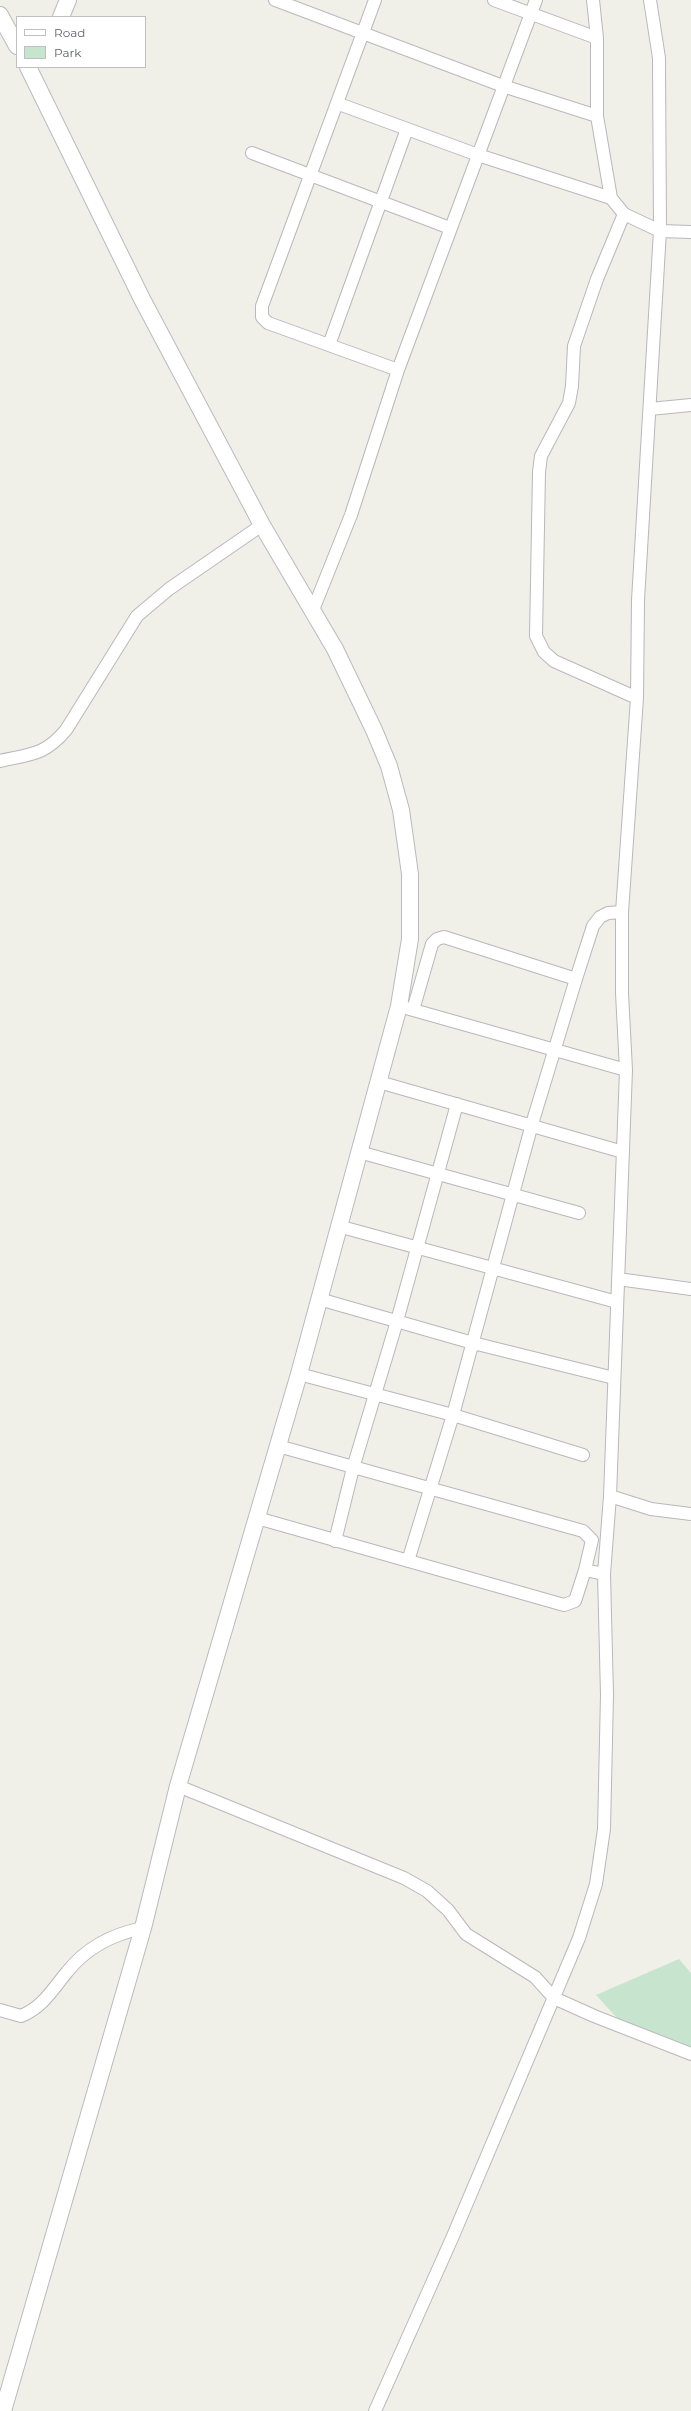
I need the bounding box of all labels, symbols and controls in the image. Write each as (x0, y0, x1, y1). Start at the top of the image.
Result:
legend (16, 16, 146, 68)
text: Road (54, 25, 85, 40)
text: Park (54, 45, 81, 60)

